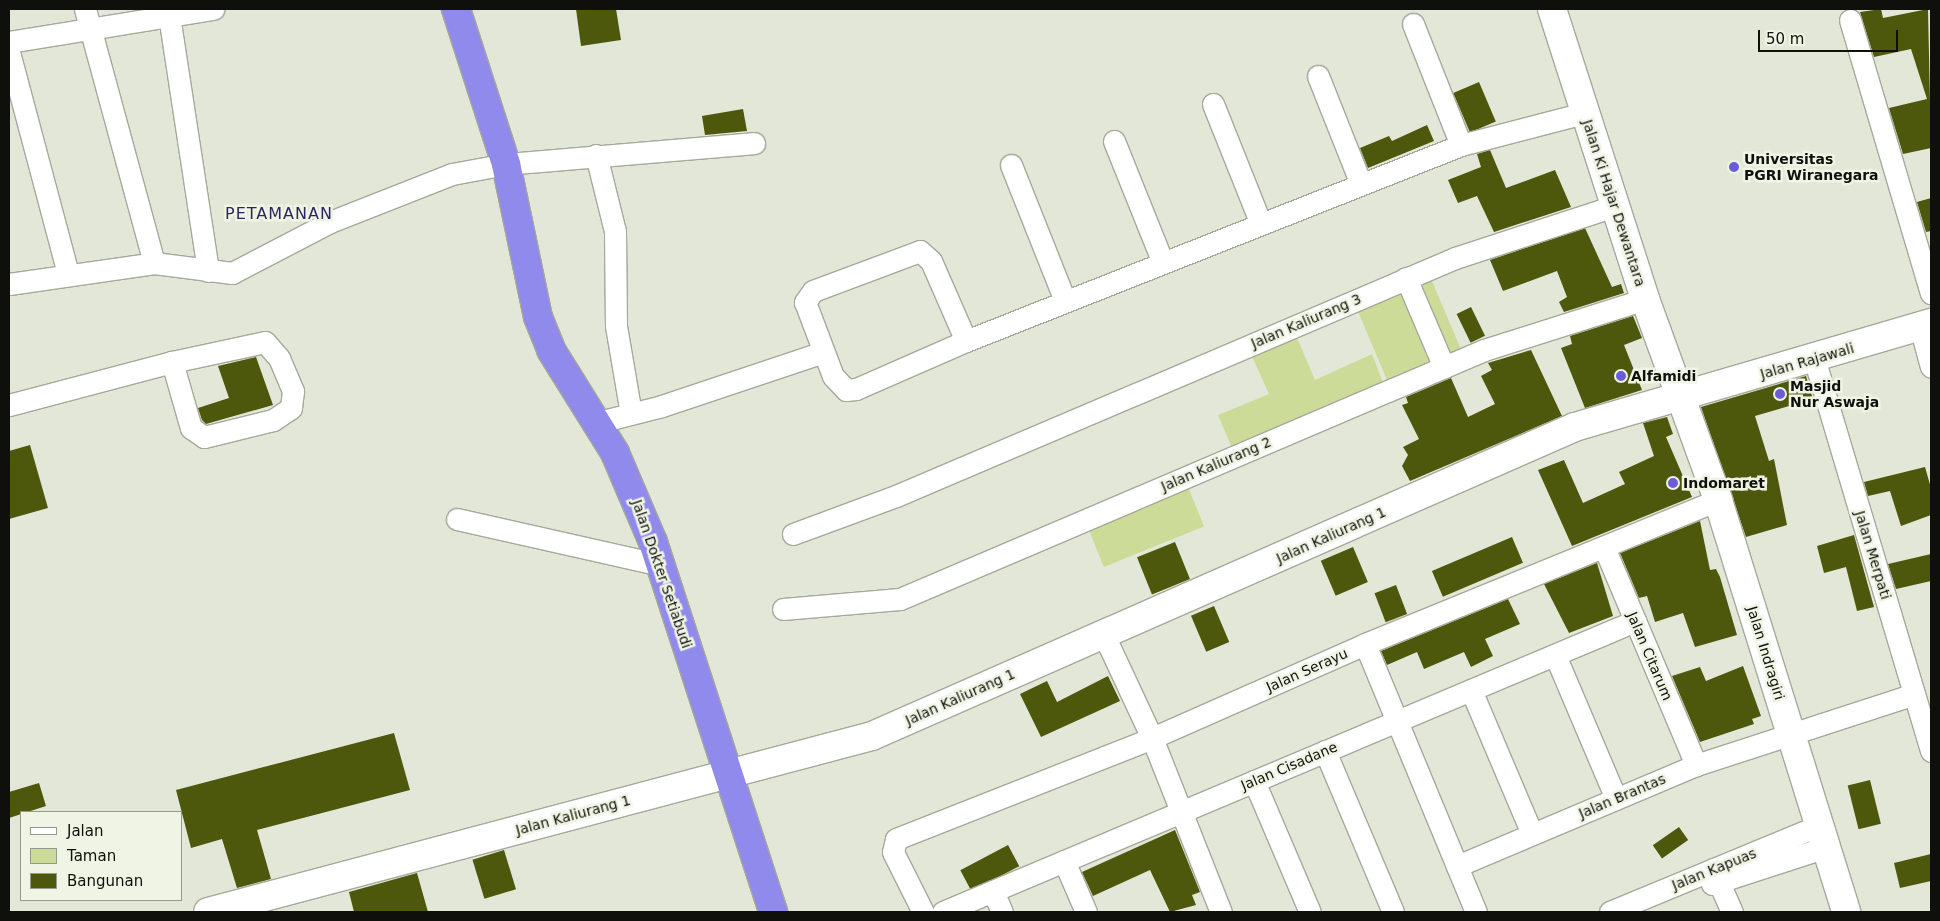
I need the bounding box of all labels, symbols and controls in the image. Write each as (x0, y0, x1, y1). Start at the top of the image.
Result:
scale bar (1760, 20, 1900, 52)
text: 50 m (1766, 30, 1804, 48)
street label: Jalan Ki Hajar Dewantara (1579, 117, 1649, 289)
place label: Universitas PGRI Wiranegara (1744, 151, 1878, 184)
marker: Universitas PGRI Wiranegara (1728, 161, 1740, 173)
district label: PETAMANAN (224, 204, 334, 224)
street label: Jalan Kaliurang 3 (1248, 290, 1364, 352)
street label: Jalan Rajawali (1758, 340, 1856, 382)
place label: Alfamidi (1631, 368, 1696, 384)
marker: Alfamidi (1615, 370, 1627, 382)
place label: Masjid Nur Aswaja (1790, 378, 1879, 411)
marker: Masjid Nur Aswaja (1774, 388, 1786, 400)
street label: Jalan Kaliurang 2 (1158, 433, 1274, 495)
place label: Indomaret (1683, 475, 1765, 491)
marker: Indomaret (1667, 477, 1679, 489)
street label: Jalan Dokter Setiabudi (629, 497, 695, 651)
street label: Jalan Kaliurang 1 (1274, 503, 1388, 567)
street label: Jalan Merpati (1852, 509, 1894, 601)
street label: Jalan Indragiri (1744, 604, 1788, 702)
street label: Jalan Citarum (1624, 609, 1676, 703)
street label: Jalan Serayu (1264, 645, 1350, 695)
street label: Jalan Kaliurang 1 (903, 665, 1017, 729)
street label: Jalan Cisadane (1238, 738, 1340, 794)
street label: Jalan Brantas (1576, 770, 1668, 822)
street label: Jalan Kaliurang 1 (514, 792, 632, 838)
legend (20, 811, 182, 901)
text: Jalan (67, 822, 103, 840)
street label: Jalan Kapuas (1669, 844, 1759, 894)
text: Taman (67, 847, 116, 865)
text: Bangunan (67, 872, 143, 890)

